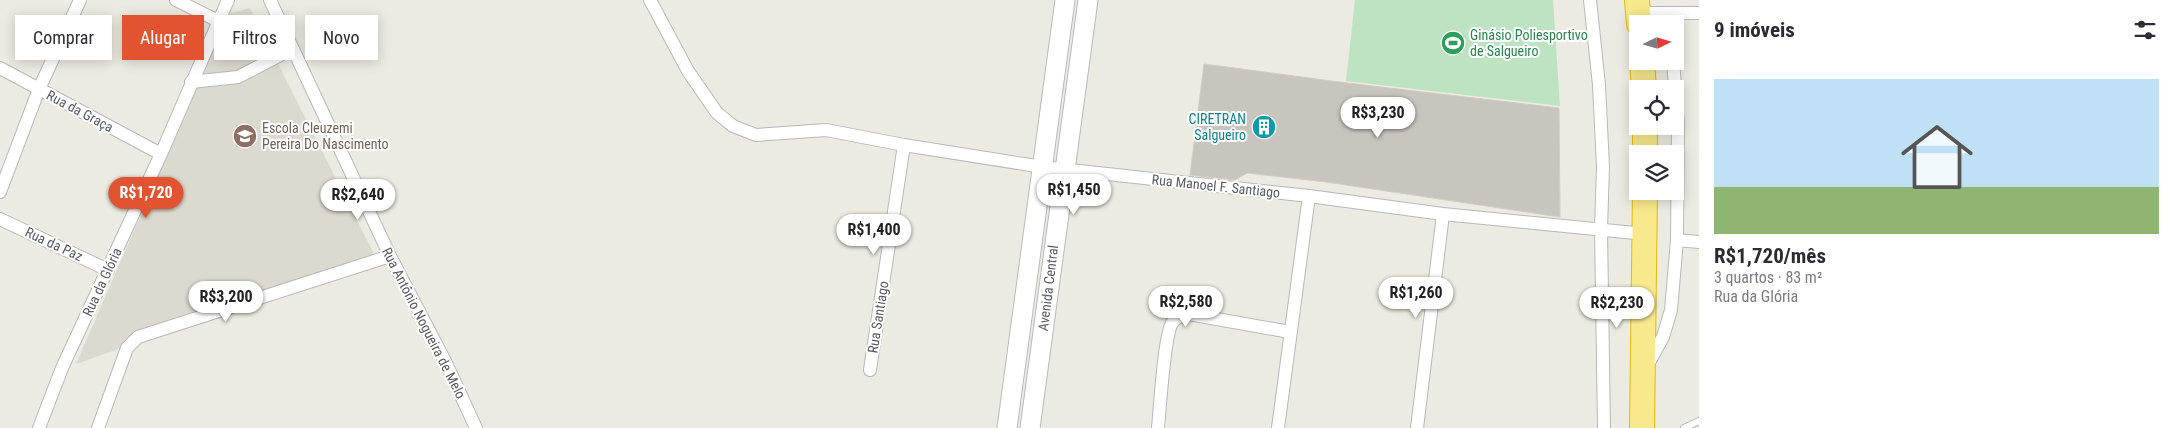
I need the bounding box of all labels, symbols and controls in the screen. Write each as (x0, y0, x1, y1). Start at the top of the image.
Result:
chip: Comprar (15, 15, 112, 60)
chip: Alugar (122, 15, 204, 60)
chip: Filtros (214, 15, 295, 60)
chip: Novo (305, 15, 378, 60)
north arrow (1629, 15, 1684, 70)
map controls (1629, 15, 1684, 200)
icon: filters (2131, 16, 2159, 44)
text: 9 imóveis (1714, 18, 1795, 42)
place label: Ginásio Poliesportivo de Salgueiro (1470, 27, 1588, 59)
sports icon: Ginásio Poliesportivo de Salgueiro (1440, 30, 1466, 56)
button: locate (1629, 80, 1684, 135)
street label: Rua da Graça (44, 87, 116, 135)
pin: R$3,230 (1332, 96, 1424, 139)
text: R$3,230 (1351, 103, 1405, 122)
place label: CIRETRAN Salgueiro (1189, 111, 1246, 143)
icon: home (1892, 112, 1982, 202)
building icon: CIRETRAN Salgueiro (1251, 114, 1277, 140)
place label: Escola Cleuzemi Pereira Do Nascimento (262, 120, 389, 152)
school or university icon: Escola Cleuzemi Pereira Do Nascimento (232, 123, 258, 149)
button: layers (1629, 145, 1684, 200)
street label: Rua Manoel F. Santiago (1151, 171, 1281, 201)
pin: R$1,450 (1028, 174, 1120, 216)
pin: R$1,720 (100, 176, 192, 219)
pin: R$2,640 (312, 178, 404, 221)
text: R$1,450 (1047, 180, 1101, 199)
text: R$1,720 (119, 183, 173, 202)
text: R$2,640 (331, 185, 385, 204)
pin: R$1,400 (828, 214, 920, 256)
text: R$1,400 (847, 220, 901, 239)
street label: Rua da Paz (23, 224, 85, 264)
street label: Avenida Central (1035, 244, 1061, 332)
text: R$1,720/mês (1714, 244, 1826, 268)
street label: Rua da Glória (79, 245, 125, 319)
street label: Rua Antônio Nogueira de Melo (379, 245, 469, 401)
text: 3 quartos · 83 m² (1714, 268, 1822, 287)
pin: R$1,260 (1370, 276, 1462, 319)
pin: R$3,200 (180, 280, 272, 323)
street label: Rua Santiago (864, 280, 892, 354)
text: R$1,260 (1389, 283, 1443, 302)
pin: R$2,580 (1140, 286, 1232, 328)
pin: R$2,230 (1571, 286, 1663, 329)
text: R$3,200 (199, 287, 253, 306)
text: Rua da Glória (1714, 287, 1798, 306)
text: R$2,580 (1159, 292, 1213, 311)
text: R$2,230 (1590, 293, 1644, 312)

